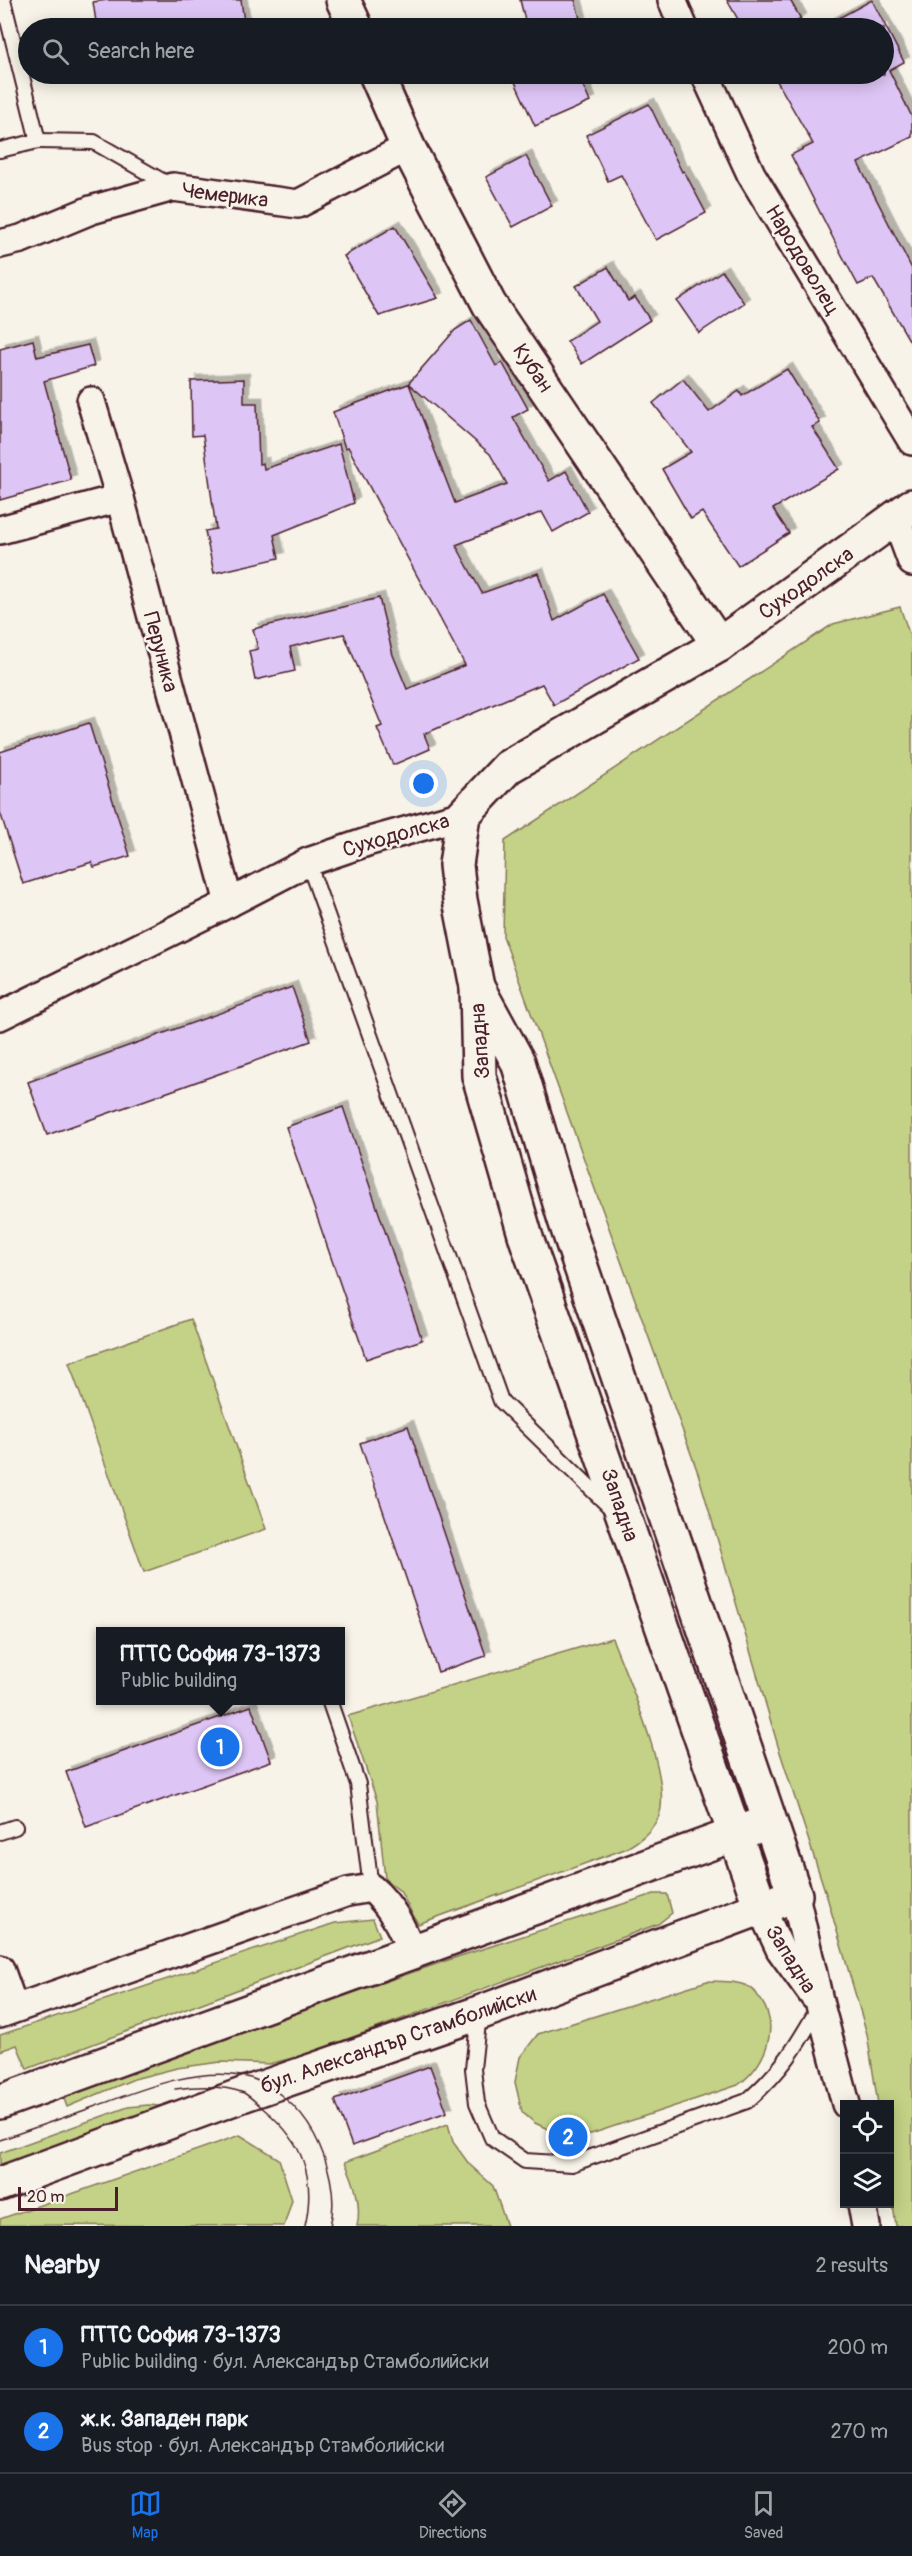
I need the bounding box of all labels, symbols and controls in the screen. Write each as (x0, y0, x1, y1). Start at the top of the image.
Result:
search box (18, 18, 894, 84)
icon: search (39, 35, 72, 68)
text: Search here (87, 37, 194, 65)
street label: Чемерика (180, 177, 270, 214)
street label: Народоволец (759, 200, 846, 320)
street label: Кубан (506, 339, 559, 398)
street label: Суходолска (754, 541, 859, 626)
street label: Перуника (137, 609, 184, 695)
your location (409, 769, 438, 798)
street label: Суходолска (340, 807, 453, 864)
street label: Западна (464, 1002, 497, 1080)
street label: Западна (594, 1465, 645, 1545)
popup (96, 1627, 345, 1705)
text: ПТТС София 73-1373 (121, 1640, 320, 1668)
text: Public building (121, 1668, 237, 1693)
pin: 1 (200, 1724, 240, 1770)
street label: Западна (759, 1920, 822, 1999)
street label: бул. Александър Стамболийски (257, 1981, 540, 2100)
map controls (840, 2100, 894, 2208)
button: locate (840, 2100, 894, 2154)
pin: 2 (548, 2114, 588, 2160)
button: layers (840, 2154, 894, 2208)
scale bar (18, 2184, 118, 2212)
text: 20 m (27, 2187, 65, 2207)
text: Nearby (24, 2249, 100, 2281)
text: 2 results (816, 2253, 888, 2278)
text: ПТТС София 73-1373 (81, 2321, 281, 2349)
text: 1 (40, 2335, 47, 2360)
text: 200 m (827, 2335, 888, 2360)
text: Public building · бул. Александър Стамболийски (81, 2349, 489, 2374)
text: ж.к. Западен парк (81, 2405, 249, 2433)
text: 2 (38, 2419, 49, 2444)
text: 270 m (830, 2419, 888, 2444)
text: Bus stop · бул. Александър Стамболийски (81, 2433, 444, 2458)
tab: Map (129, 2487, 162, 2543)
tab: Directions (419, 2487, 487, 2543)
tab: Saved (744, 2487, 783, 2543)

